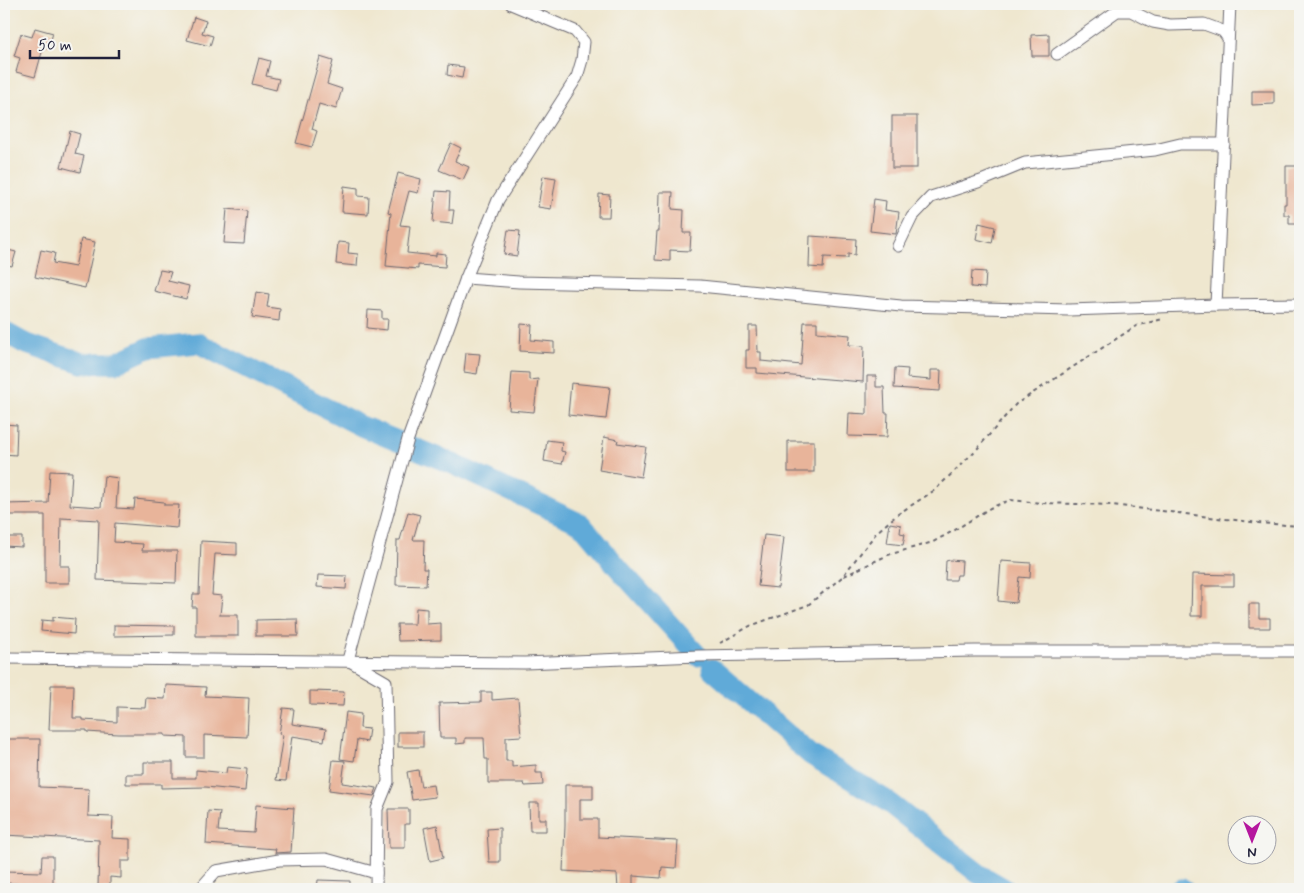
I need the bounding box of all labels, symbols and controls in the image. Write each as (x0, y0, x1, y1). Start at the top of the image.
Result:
scale bar (30, 28, 119, 60)
text: 50 m (38, 36, 72, 56)
north arrow (1226, 816, 1276, 866)
text: N (1247, 843, 1257, 861)

